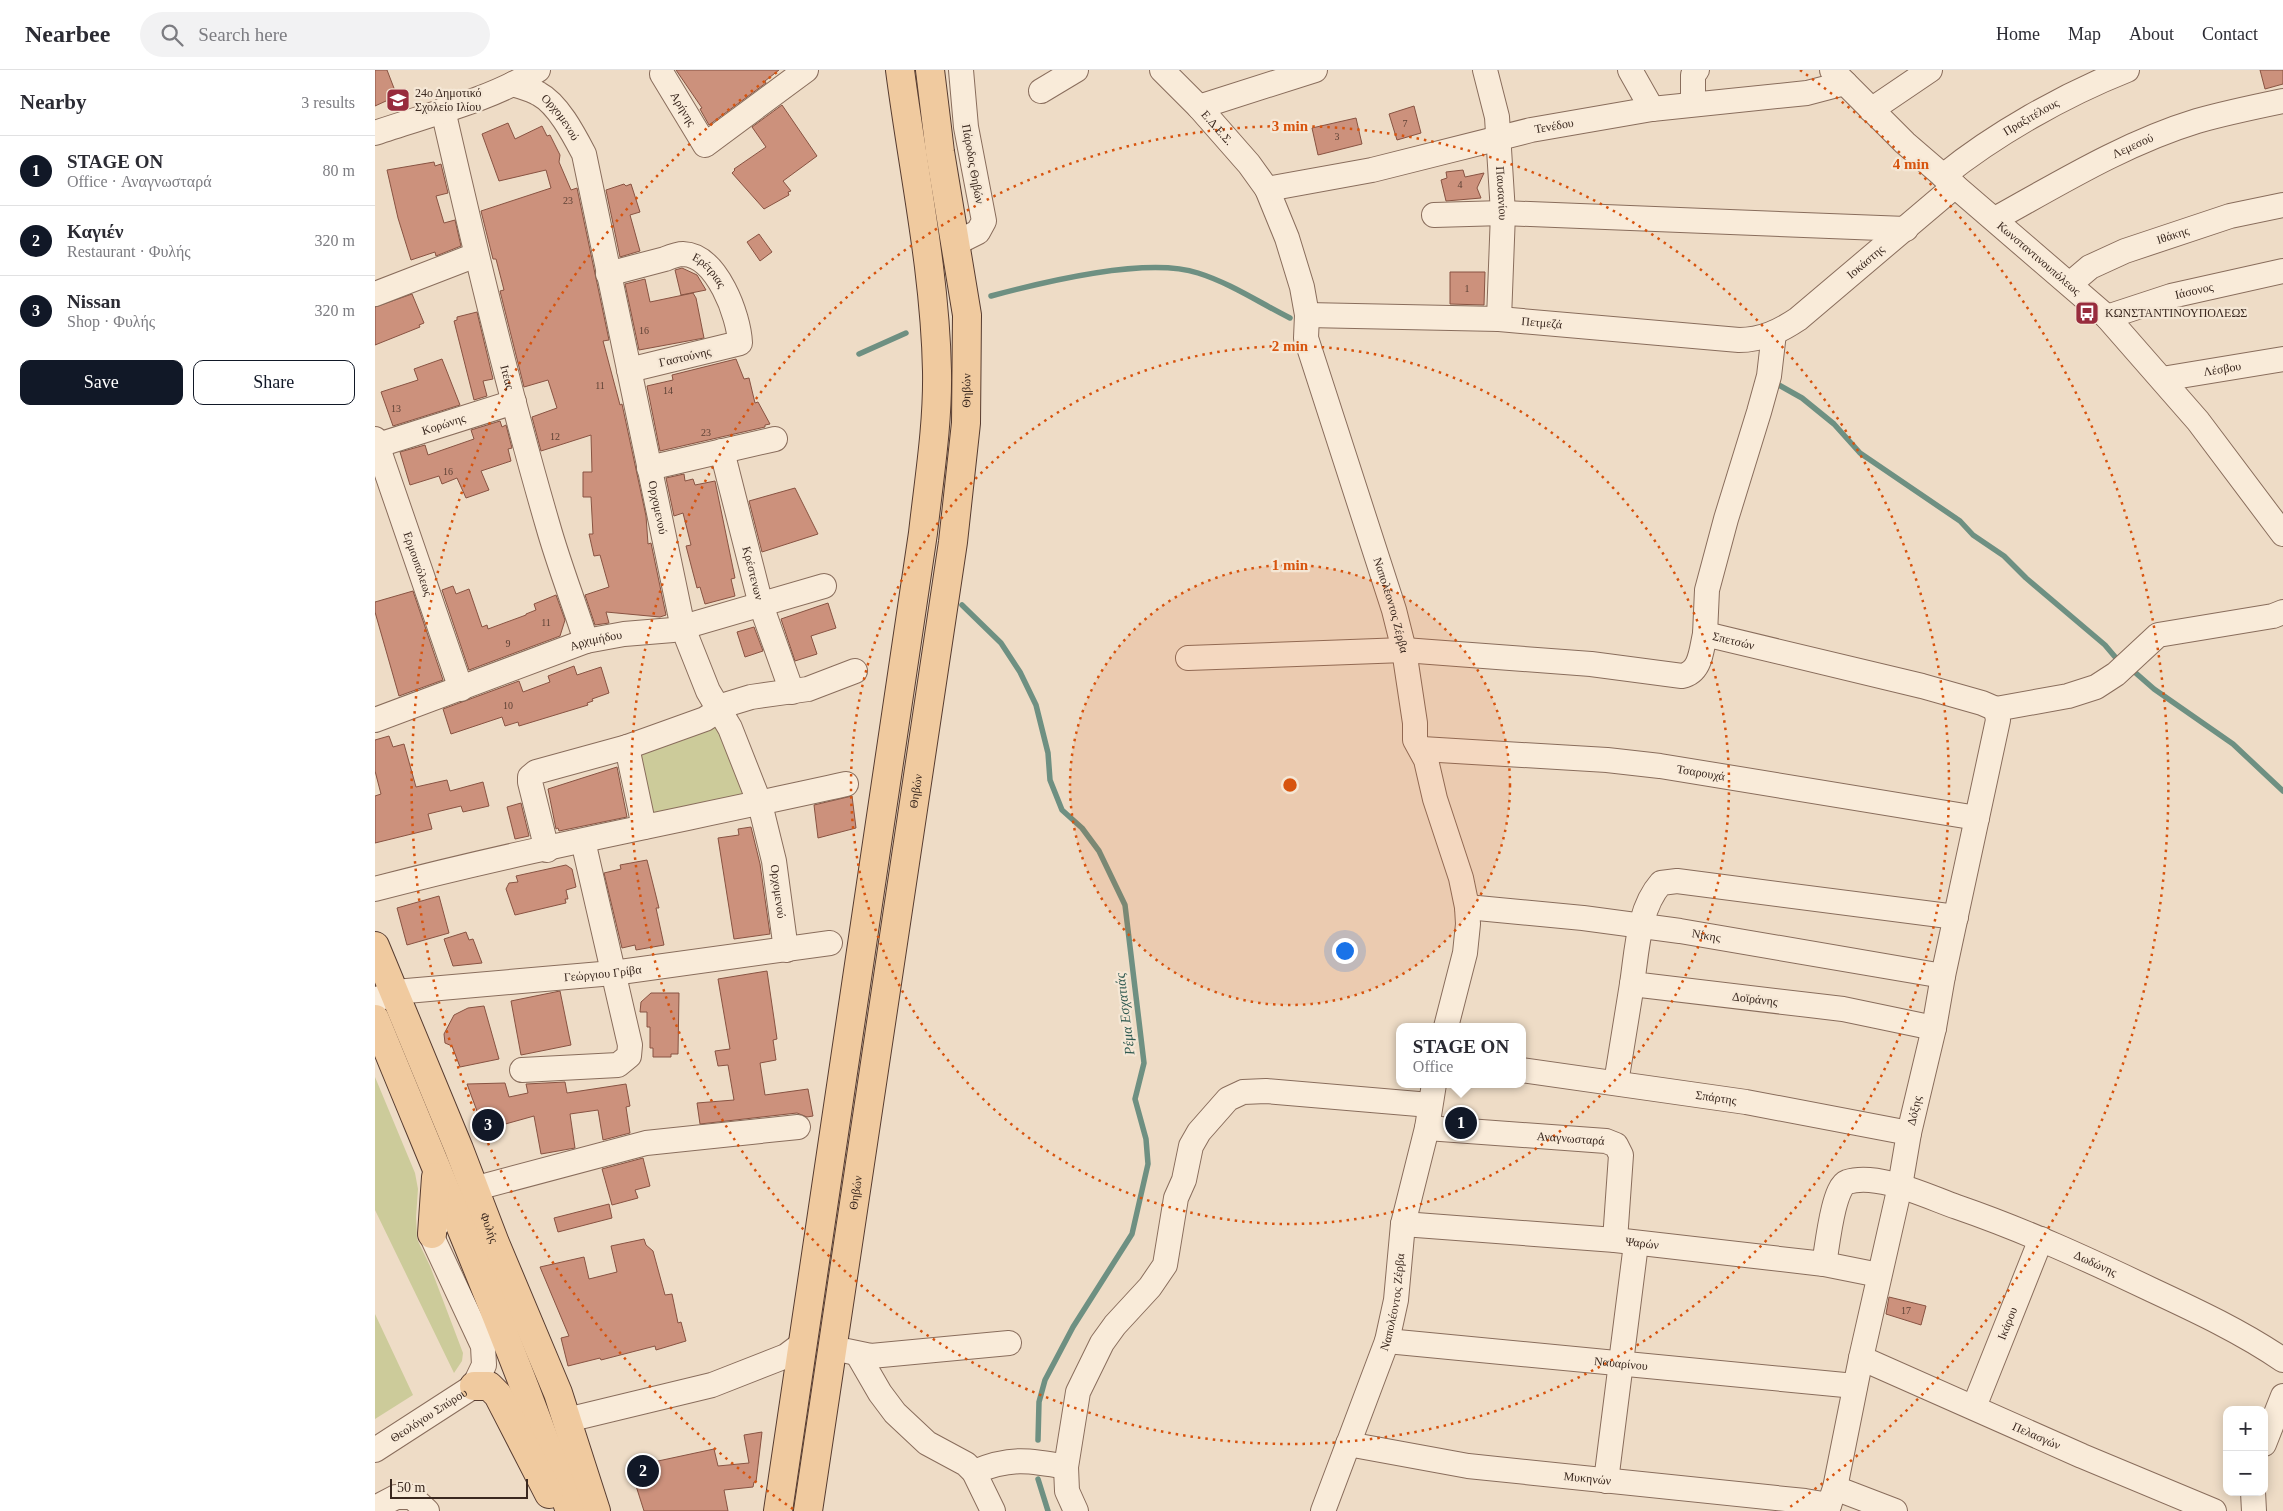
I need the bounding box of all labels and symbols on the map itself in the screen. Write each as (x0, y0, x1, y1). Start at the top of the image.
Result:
place label: 24ο Δημοτικό Σχολείο Ιλίου (415, 86, 482, 114)
school or university icon: 24ο Δημοτικό Σχολείο Ιλίου (385, 87, 411, 113)
street label: Αρήνης (668, 89, 699, 129)
street label: Ορχομενού (539, 91, 582, 143)
street label: Πραξιτέλους (2000, 96, 2061, 139)
street label: Ε.Δ.Ε.Σ. (1198, 108, 1236, 148)
street label: Τενέδου (1533, 116, 1575, 136)
text: 3 min (1272, 118, 1309, 134)
house number: 7 (1403, 118, 1408, 129)
street label: Πάροδος Θηβών (959, 123, 987, 206)
street label: Λεμεσού (2110, 130, 2155, 161)
house number: 3 (1335, 131, 1340, 142)
text: 4 min (1893, 156, 1930, 172)
street label: Παυσανίου (1493, 166, 1510, 221)
house number: 4 (1458, 179, 1463, 190)
house number: 23 (563, 195, 573, 206)
street label: Κωνσταντινουπόλεως (1994, 219, 2084, 298)
street label: Ιθάκης (2155, 223, 2191, 247)
street label: Ιοκάστης (1844, 242, 1887, 282)
street label: Ερέτριας (690, 250, 729, 291)
street label: Ιάσονος (2174, 280, 2215, 302)
house number: 1 (1465, 283, 1470, 294)
bus stop icon: ΚΩΝΣΤΑΝΤΙΝΟΥΠΟΛΕΩΣ (2074, 300, 2100, 326)
place label: ΚΩΝΣΤΑΝΤΙΝΟΥΠΟΛΕΩΣ (2105, 306, 2247, 320)
street label: Πετμεζά (1521, 314, 1563, 332)
house number: 16 (639, 325, 649, 336)
text: 2 min (1272, 338, 1309, 354)
street label: Γαστούνης (658, 344, 713, 370)
street label: Λέσβου (2202, 359, 2242, 379)
street label: Ιτέας (497, 364, 517, 391)
street label: Θηβών (959, 373, 973, 408)
house number: 11 (595, 380, 605, 391)
house number: 14 (663, 385, 673, 396)
house number: 13 (391, 403, 401, 414)
street label: Κορώνης (420, 411, 467, 438)
house number: 23 (701, 427, 711, 438)
house number: 12 (550, 431, 560, 442)
house number: 16 (443, 466, 453, 477)
street label: Ορχομενού (645, 479, 670, 536)
street label: Ερμουπόλεως (400, 530, 436, 598)
street label: Κρέστενων (739, 545, 767, 602)
street label: Ναπολέοντος Ζέρβα (1370, 556, 1412, 655)
text: 1 min (1272, 557, 1309, 573)
house number: 11 (541, 617, 551, 628)
street label: Αρχιμήδου (568, 627, 623, 654)
street label: Σπετσών (1711, 629, 1756, 653)
house number: 9 (506, 638, 511, 649)
house number: 10 (503, 700, 513, 711)
street label: Τσαρουχά (1676, 762, 1727, 784)
street label: Θηβών (906, 772, 925, 809)
centre of rings (1281, 776, 1299, 794)
street label: Ορχομενού (768, 863, 789, 919)
street label: Νίκης (1691, 926, 1722, 945)
your location (1332, 938, 1358, 964)
street label: Γεώργιου Γρίβα (563, 962, 643, 984)
water label: Ρέμα Εσχατιάς (1112, 972, 1138, 1057)
street label: Δοϊράνης (1731, 989, 1779, 1009)
street label: Σπάρτης (1695, 1088, 1738, 1108)
street label: Δόξης (1904, 1094, 1925, 1127)
pin: 1 (1445, 1104, 1477, 1142)
pin: 3 (472, 1106, 504, 1144)
street label: Αναγνωσταρά (1536, 1129, 1606, 1148)
street label: Θηβών (846, 1174, 865, 1211)
street label: Φυλής (477, 1211, 501, 1245)
street label: Ψαρών (1625, 1234, 1660, 1252)
street label: Δωδώνης (2072, 1248, 2119, 1280)
street label: Ναπολέοντος Ζέρβα (1377, 1252, 1407, 1353)
house number: 17 (1901, 1305, 1911, 1316)
street label: Ικάρου (1995, 1305, 2020, 1342)
street label: Ναυαρίνου (1593, 1354, 1648, 1373)
street label: Θεολόγου Σπύρου (388, 1385, 470, 1445)
street label: Πελασγών (2010, 1419, 2063, 1453)
pin: 2 (627, 1452, 659, 1490)
street label: Μυκηνών (1563, 1469, 1612, 1488)
scale bar (390, 1476, 527, 1499)

